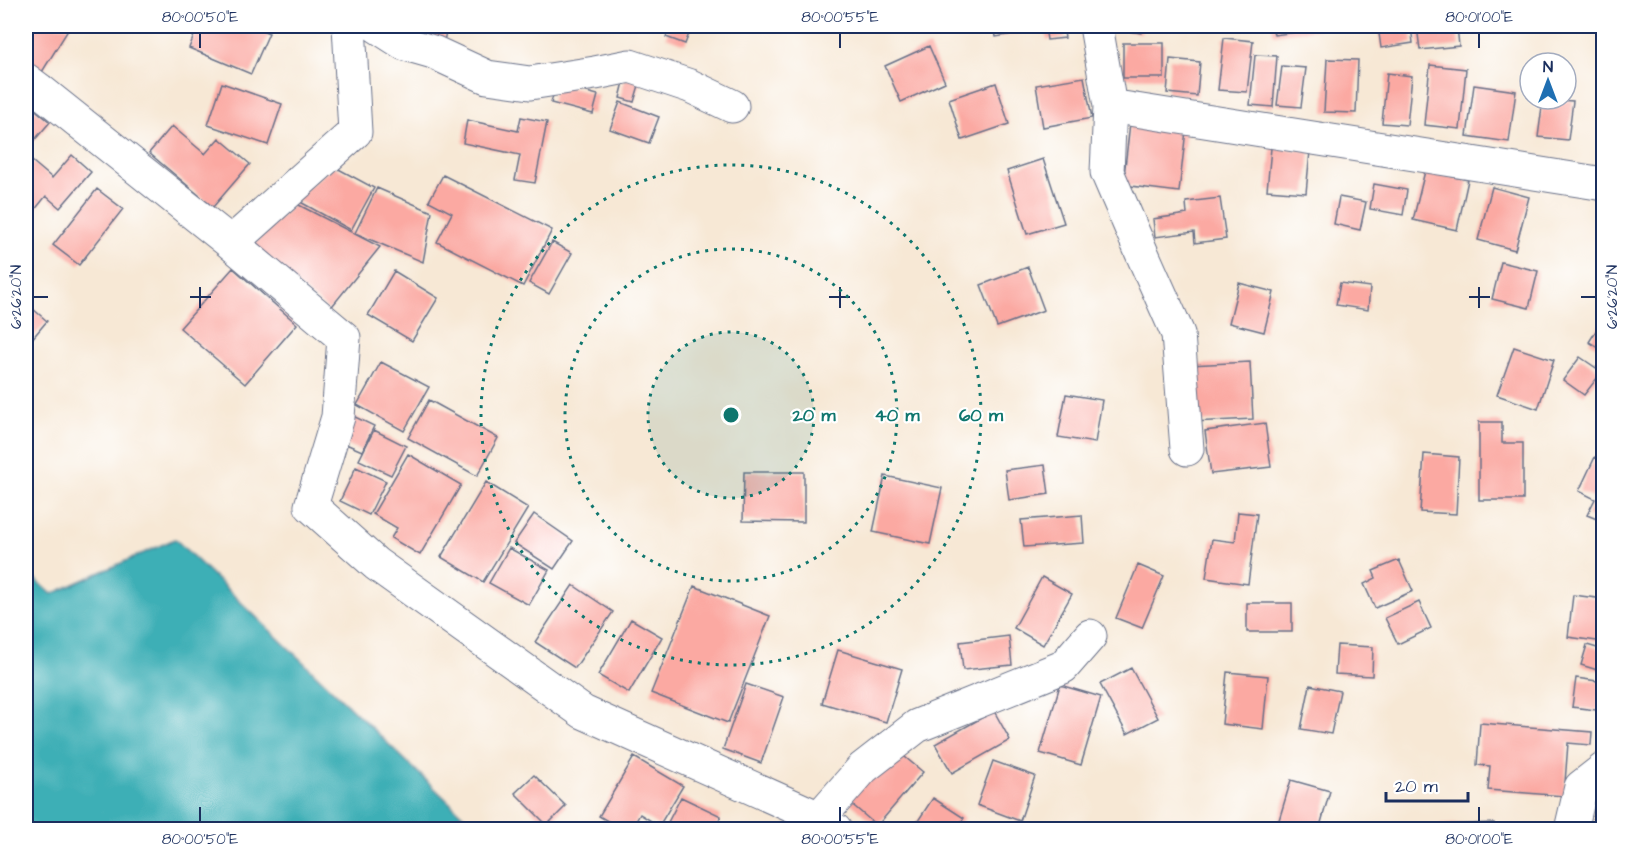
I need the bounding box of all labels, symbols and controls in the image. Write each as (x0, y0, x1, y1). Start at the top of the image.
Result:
text: 80°00'50"E (162, 7, 238, 28)
text: 80°00'55"E (801, 7, 879, 28)
text: 80°01'00"E (1445, 7, 1513, 28)
north arrow (1518, 51, 1578, 111)
text: N (1543, 56, 1553, 78)
text: 6°26'20"N (6, 265, 27, 329)
text: 6°26'20"N (1602, 265, 1623, 329)
text: 20 m (792, 403, 836, 428)
text: 40 m (875, 403, 920, 428)
text: 60 m (959, 403, 1004, 428)
centre of rings (721, 405, 741, 425)
scale bar (1386, 765, 1468, 803)
text: 20 m (1395, 774, 1438, 799)
text: 80°00'50"E (162, 829, 238, 850)
text: 80°00'55"E (801, 829, 879, 850)
text: 80°01'00"E (1445, 829, 1513, 850)

